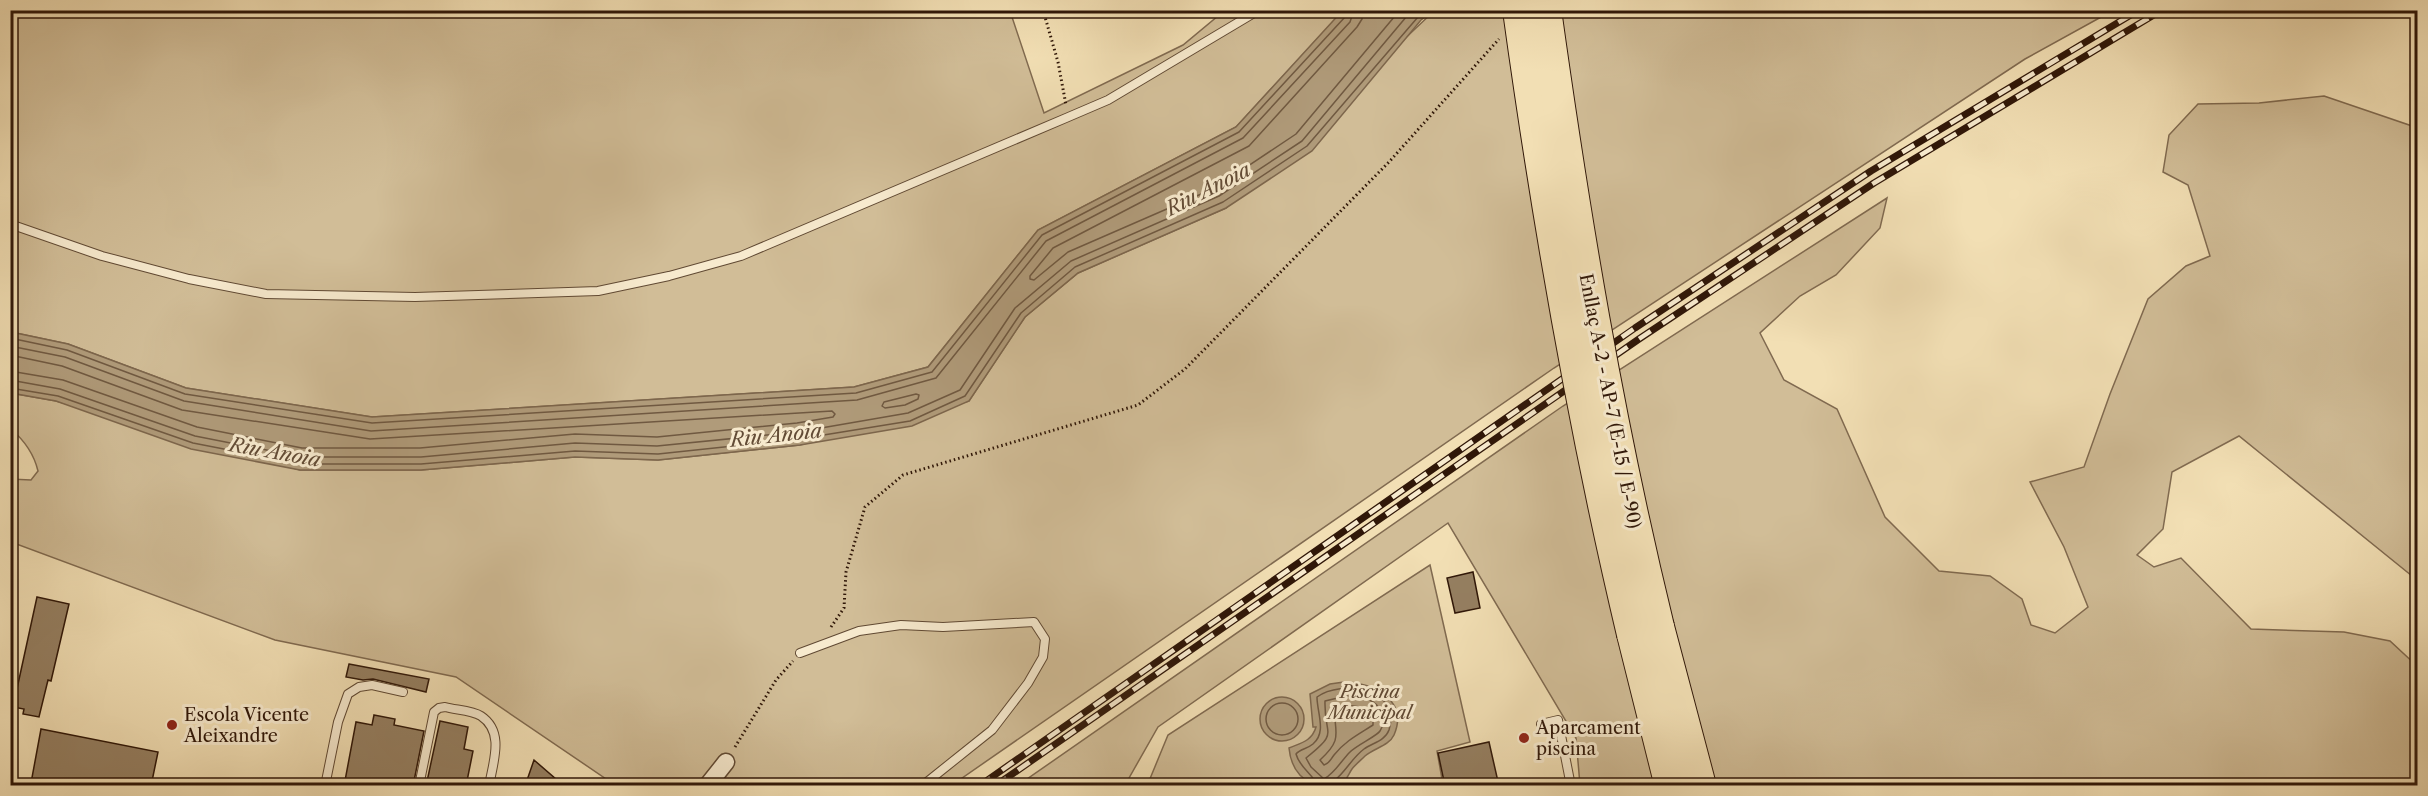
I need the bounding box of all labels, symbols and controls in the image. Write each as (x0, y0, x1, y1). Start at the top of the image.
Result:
water label: Riu Anoia (1160, 157, 1255, 222)
street label: Enllaç A-2 - AP-7 (E-15 / E-90) (1574, 272, 1646, 530)
water label: Riu Anoia (727, 418, 823, 452)
water label: Riu Anoia (226, 432, 323, 472)
park label: Piscina Municipal (1326, 681, 1414, 724)
place label: Escola Vicente Aleixandre (183, 704, 309, 747)
place label: Aparcament piscina (1535, 717, 1641, 760)
marker: Escola Vicente Aleixandre (165, 718, 179, 732)
marker: Aparcament piscina (1517, 731, 1531, 745)

